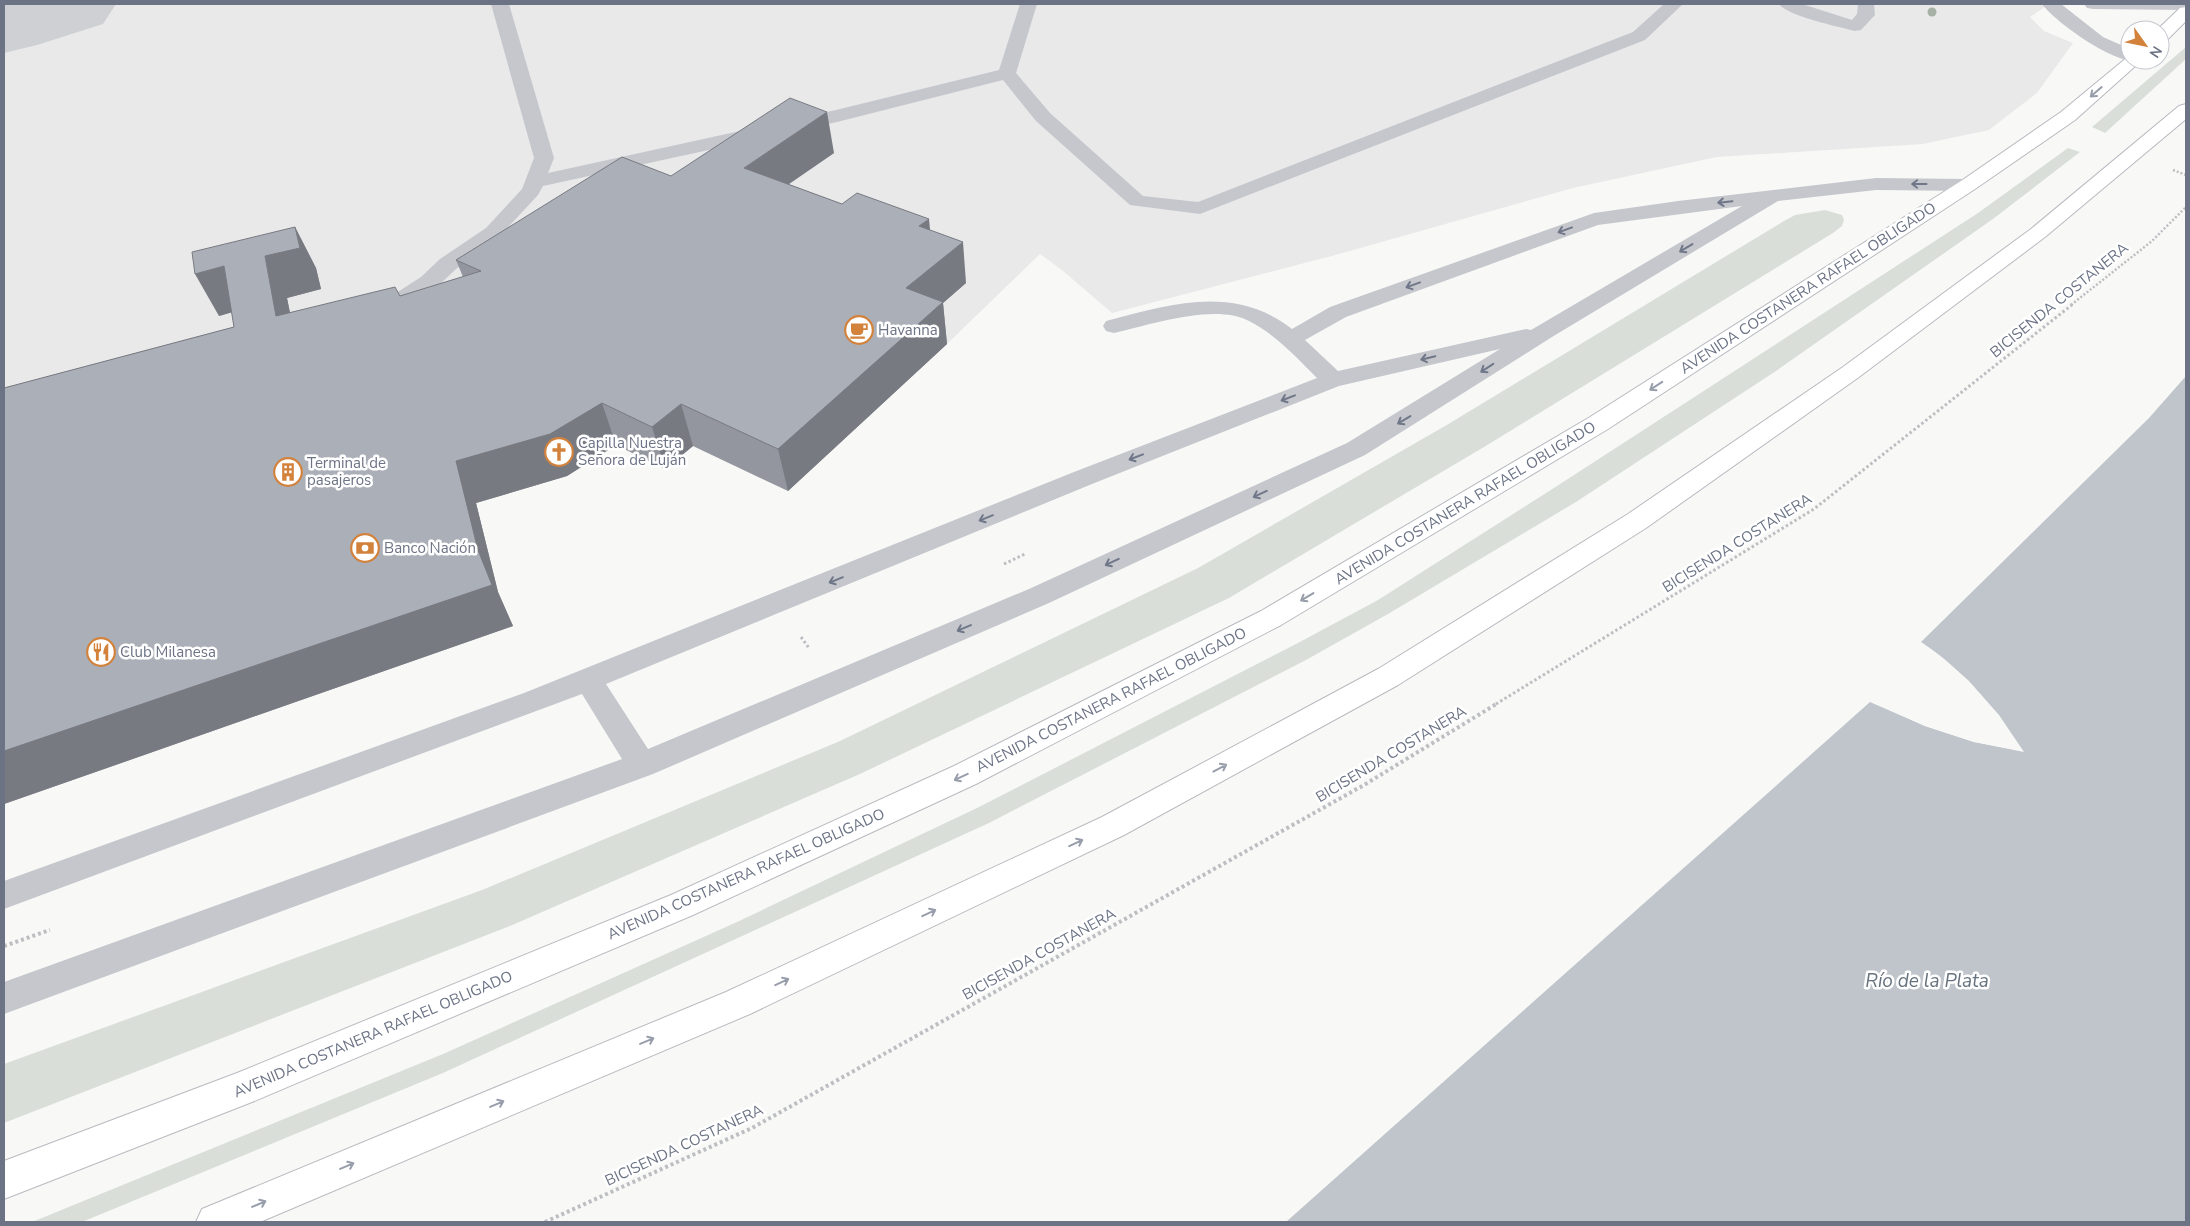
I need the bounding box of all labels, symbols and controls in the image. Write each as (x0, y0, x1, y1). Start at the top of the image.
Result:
north arrow (2120, 20, 2170, 70)
text: N (2145, 42, 2166, 61)
one-way arrow (2090, 86, 2103, 97)
one-way arrow (1911, 179, 1928, 189)
one-way arrow (1717, 197, 1733, 207)
street label: AVENIDA COSTANERA RAFAEL OBLIGADO (1676, 198, 1940, 378)
one-way arrow (1558, 226, 1574, 235)
street label: BICISENDA COSTANERA (1986, 238, 2132, 362)
one-way arrow (1680, 243, 1694, 253)
one-way arrow (1405, 281, 1421, 290)
cafe icon: Havanna (844, 315, 874, 345)
place label: Havanna (878, 320, 938, 340)
one-way arrow (1421, 354, 1437, 363)
one-way arrow (1481, 364, 1495, 374)
one-way arrow (1649, 382, 1663, 392)
one-way arrow (1281, 394, 1296, 403)
one-way arrow (1398, 416, 1412, 426)
street label: AVENIDA COSTANERA RAFAEL OBLIGADO (1331, 417, 1599, 589)
place label: Capilla Nuestra Señora de Luján (578, 433, 686, 470)
church icon: Capilla Nuestra Señora de Luján (544, 437, 574, 467)
place label: Terminal de pasajeros (307, 453, 386, 490)
one-way arrow (1129, 454, 1144, 463)
building icon: Terminal de pasajeros (273, 457, 303, 487)
one-way arrow (1252, 489, 1267, 499)
street label: BICISENDA COSTANERA (1659, 489, 1815, 597)
one-way arrow (979, 514, 994, 524)
bank icon: Banco Nación (350, 533, 380, 563)
place label: Banco Nación (384, 538, 476, 558)
one-way arrow (1105, 558, 1120, 568)
one-way arrow (828, 577, 843, 586)
one-way arrow (1300, 592, 1314, 602)
street label: AVENIDA COSTANERA RAFAEL OBLIGADO (972, 623, 1250, 777)
one-way arrow (957, 624, 972, 634)
restaurant icon: Club Milanesa (86, 637, 116, 667)
place label: Club Milanesa (120, 642, 216, 662)
street label: BICISENDA COSTANERA (1312, 701, 1470, 807)
one-way arrow (1212, 763, 1227, 772)
one-way arrow (954, 773, 969, 782)
street label: AVENIDA COSTANERA RAFAEL OBLIGADO (604, 804, 888, 944)
one-way arrow (1068, 838, 1083, 848)
street label: BICISENDA COSTANERA (959, 903, 1119, 1005)
one-way arrow (921, 907, 936, 917)
street label: AVENIDA COSTANERA RAFAEL OBLIGADO (230, 966, 516, 1102)
water label: Río de la Plata (1865, 968, 1989, 994)
one-way arrow (774, 977, 789, 986)
one-way arrow (639, 1035, 654, 1045)
one-way arrow (489, 1098, 504, 1108)
street label: BICISENDA COSTANERA (602, 1099, 766, 1191)
one-way arrow (339, 1161, 354, 1171)
one-way arrow (251, 1198, 266, 1208)

